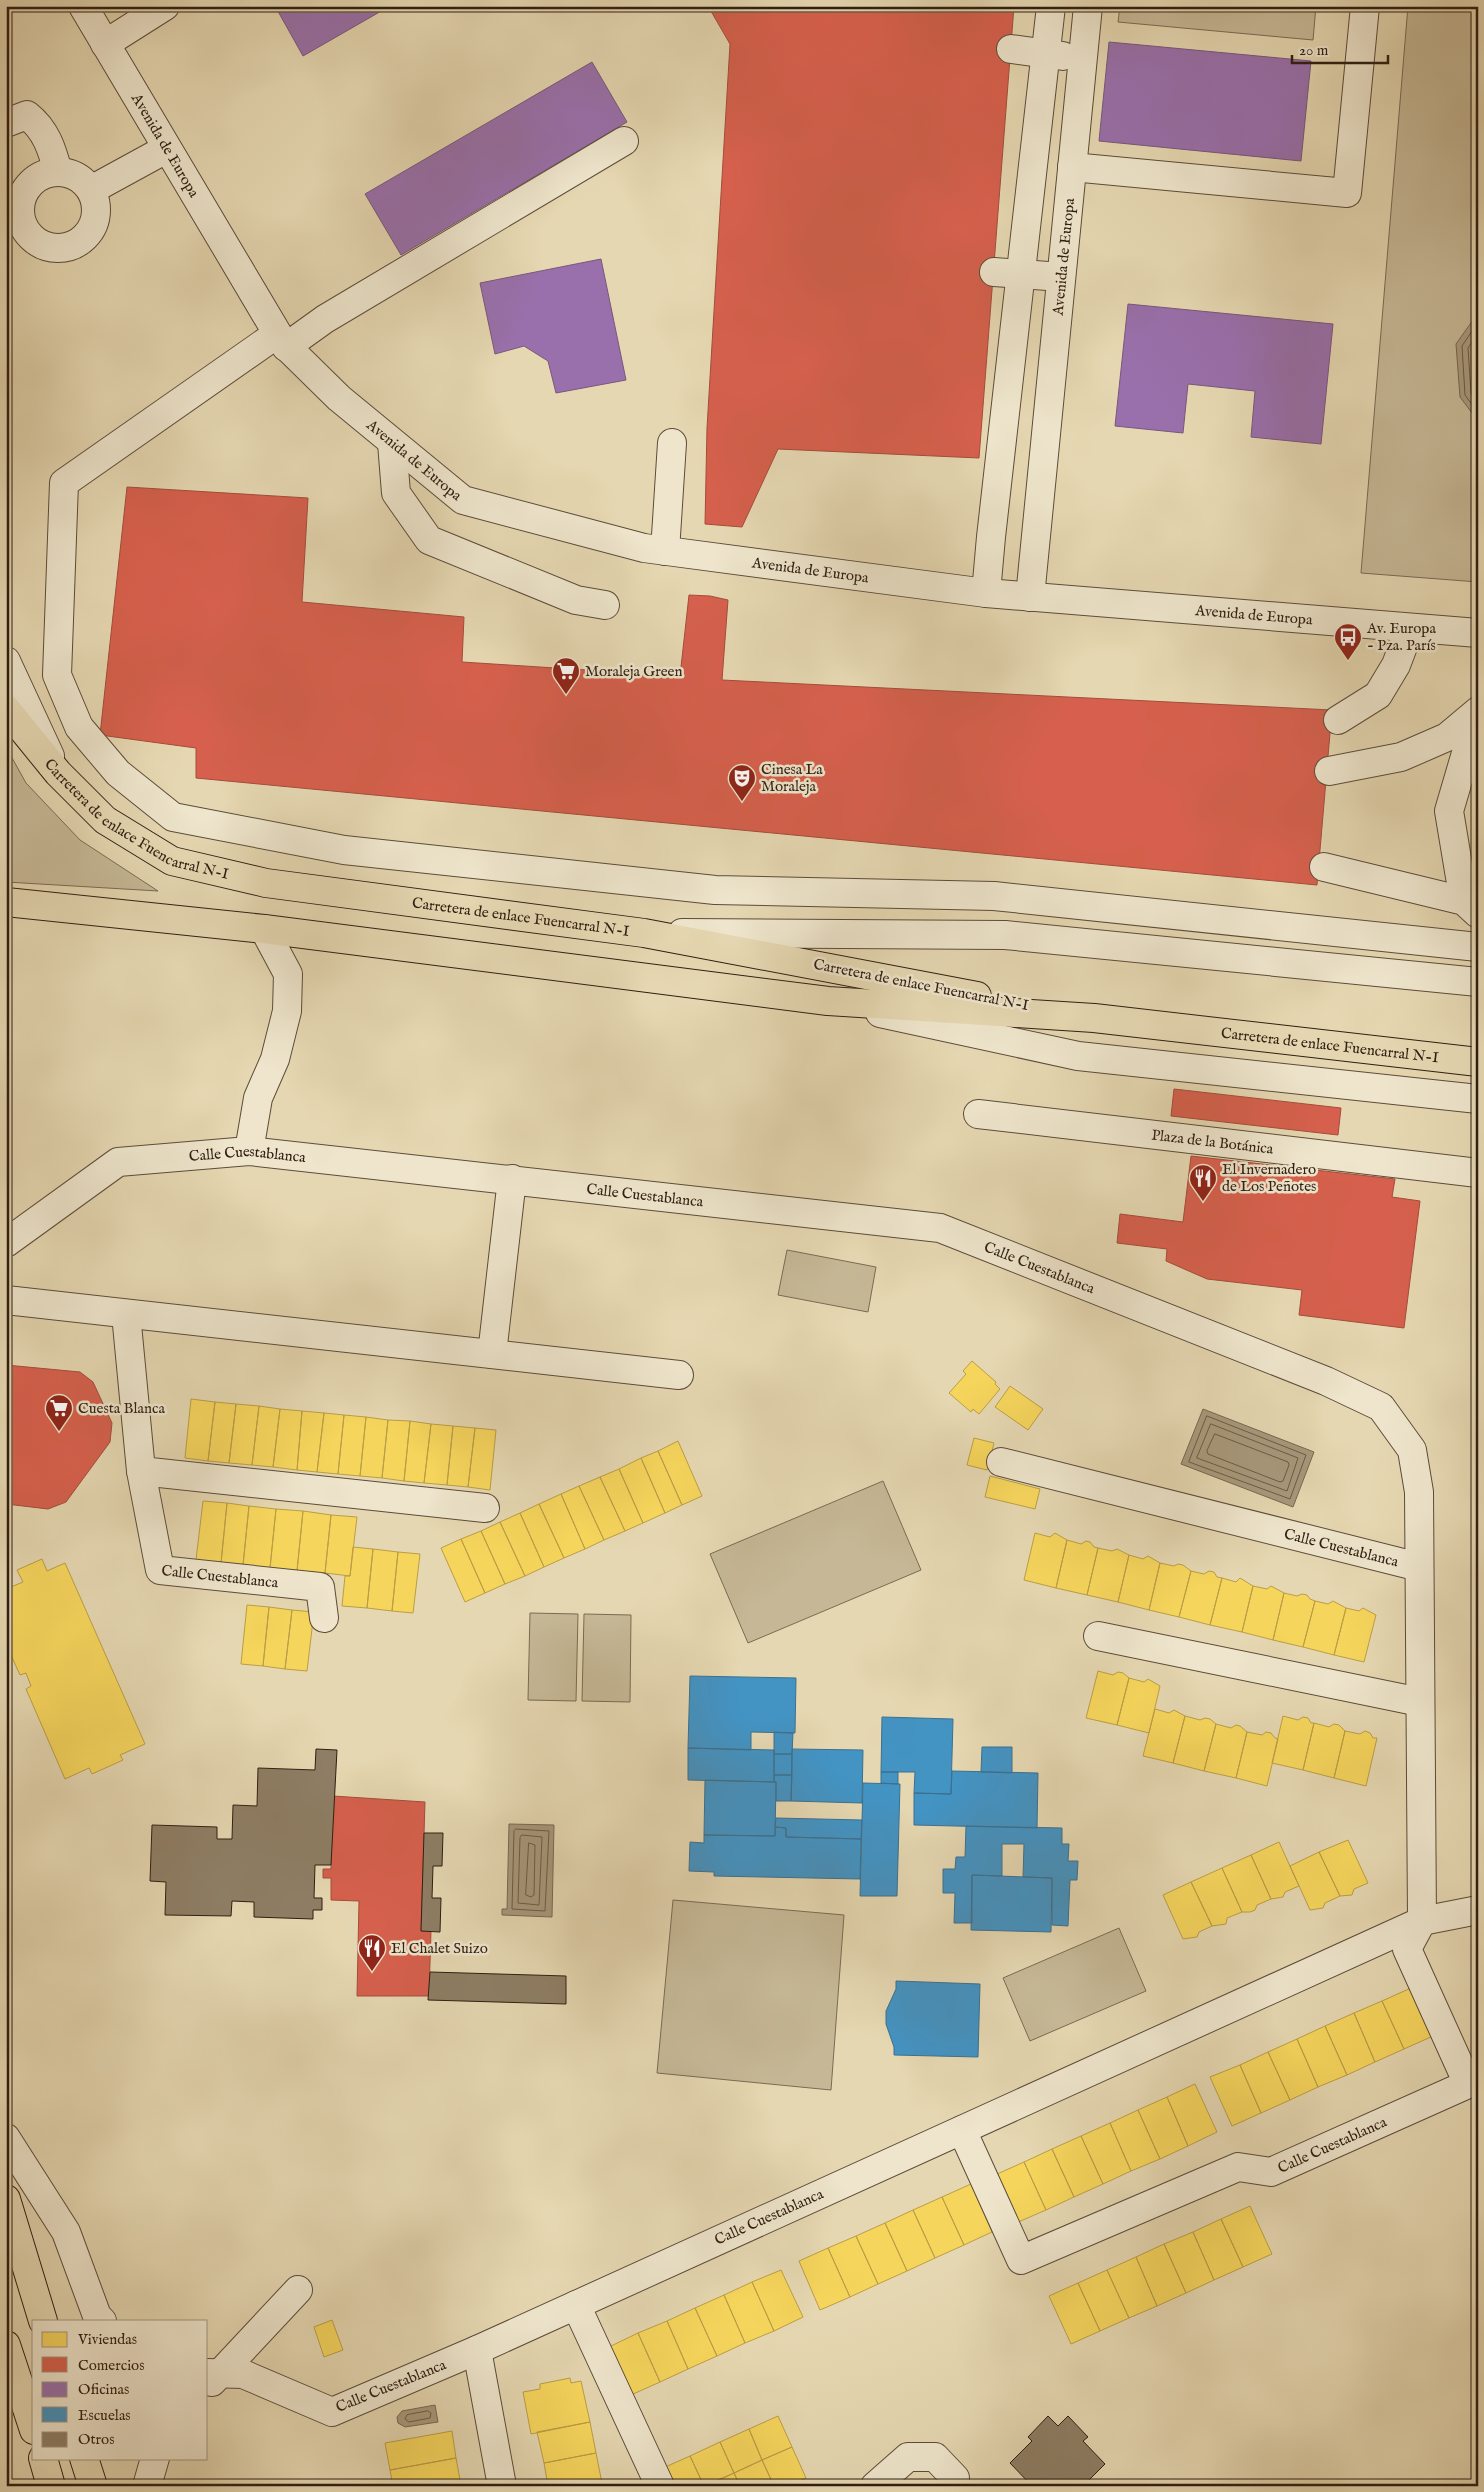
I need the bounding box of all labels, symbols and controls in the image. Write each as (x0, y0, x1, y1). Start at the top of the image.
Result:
scale bar (1292, 32, 1388, 64)
text: 20 m (1299, 41, 1329, 60)
street label: Avenida de Europa (127, 89, 204, 201)
street label: Avenida de Europa (1048, 197, 1079, 317)
street label: Avenida de Europa (362, 415, 466, 505)
street label: Avenida de Europa (750, 553, 870, 587)
street label: Avenida de Europa (1194, 600, 1314, 629)
place label: Av. Europa - Pza. París (1366, 619, 1436, 655)
bus stop icon: Av. Europa - Pza. París (1333, 622, 1363, 661)
supermarket icon: Moraleja Green (551, 656, 581, 695)
place label: Moraleja Green (585, 662, 682, 681)
street label: Carretera de enlace Fuencarral N-I (41, 755, 231, 884)
place label: Cinesa La Moraleja (761, 760, 823, 796)
theatre icon: Cinesa La Moraleja (727, 763, 757, 802)
street label: Carretera de enlace Fuencarral N-I (411, 893, 631, 941)
street label: Carretera de enlace Fuencarral N-I (812, 955, 1031, 1015)
street label: Carretera de enlace Fuencarral N-I (1220, 1023, 1440, 1067)
street label: Plaza de la Botánica (1150, 1125, 1275, 1158)
street label: Calle Cuestablanca (188, 1141, 307, 1167)
place label: El Invernadero de Los Peñotes (1222, 1160, 1316, 1196)
restaurant icon: El Invernadero de Los Peñotes (1188, 1163, 1218, 1202)
street label: Calle Cuestablanca (585, 1179, 705, 1211)
street label: Calle Cuestablanca (981, 1237, 1098, 1298)
supermarket icon: Cuesta Blanca (44, 1393, 74, 1432)
place label: Cuesta Blanca (78, 1399, 166, 1418)
street label: Calle Cuestablanca (1282, 1524, 1401, 1571)
street label: Calle Cuestablanca (161, 1561, 280, 1592)
restaurant icon: El Chalet Suizo (357, 1933, 387, 1972)
place label: El Chalet Suizo (391, 1939, 488, 1958)
street label: Calle Cuestablanca (1275, 2112, 1390, 2177)
street label: Calle Cuestablanca (712, 2184, 827, 2250)
legend (32, 2320, 208, 2460)
text: Viviendas (77, 2330, 137, 2349)
street label: Calle Cuestablanca (333, 2355, 449, 2417)
text: Comercios (78, 2356, 144, 2375)
text: Oficinas (78, 2380, 129, 2399)
text: Escuelas (78, 2406, 131, 2425)
text: Otros (78, 2430, 114, 2449)

